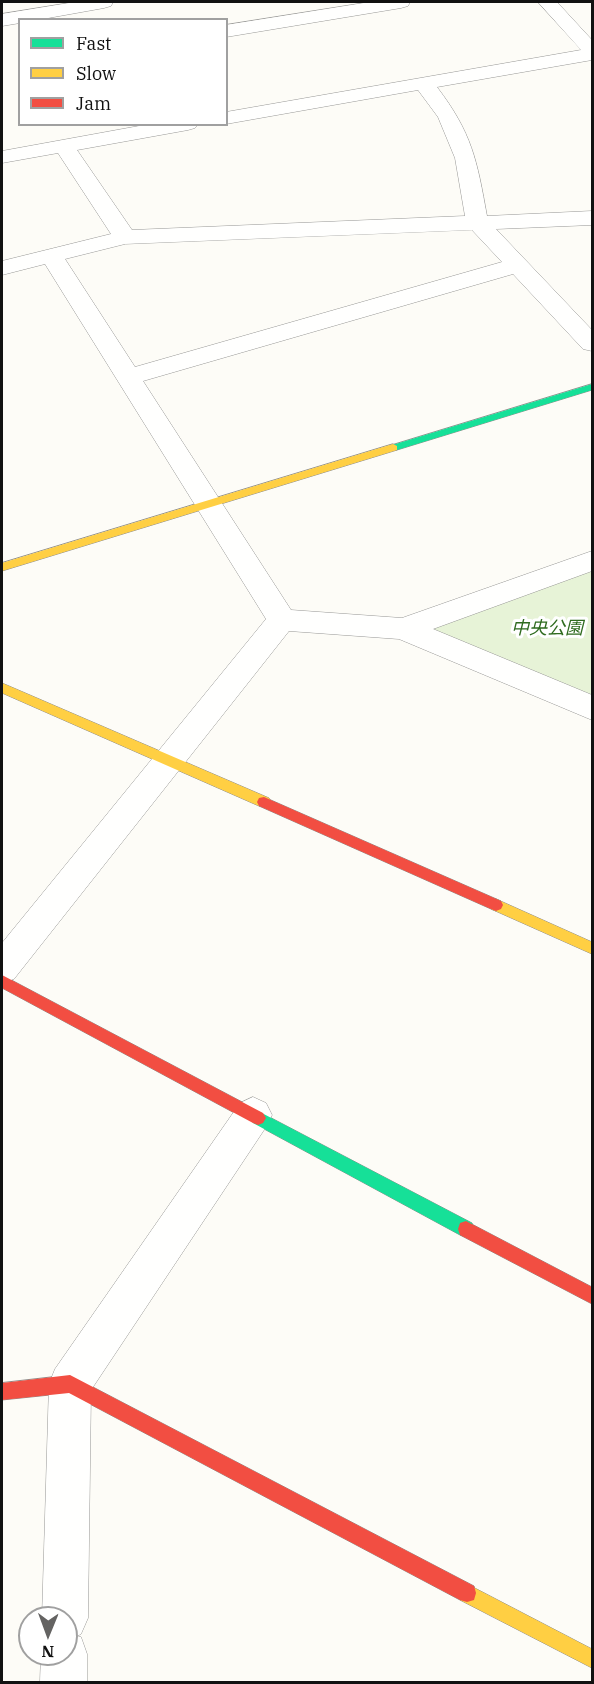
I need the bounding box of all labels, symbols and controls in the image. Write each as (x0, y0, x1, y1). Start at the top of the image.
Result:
legend (18, 18, 228, 126)
text: Fast (76, 32, 111, 55)
text: Slow (76, 62, 116, 85)
text: Jam (76, 92, 111, 115)
park label: 中央公園 (511, 618, 583, 640)
north arrow (18, 1606, 78, 1666)
text: N (41, 1642, 54, 1662)

